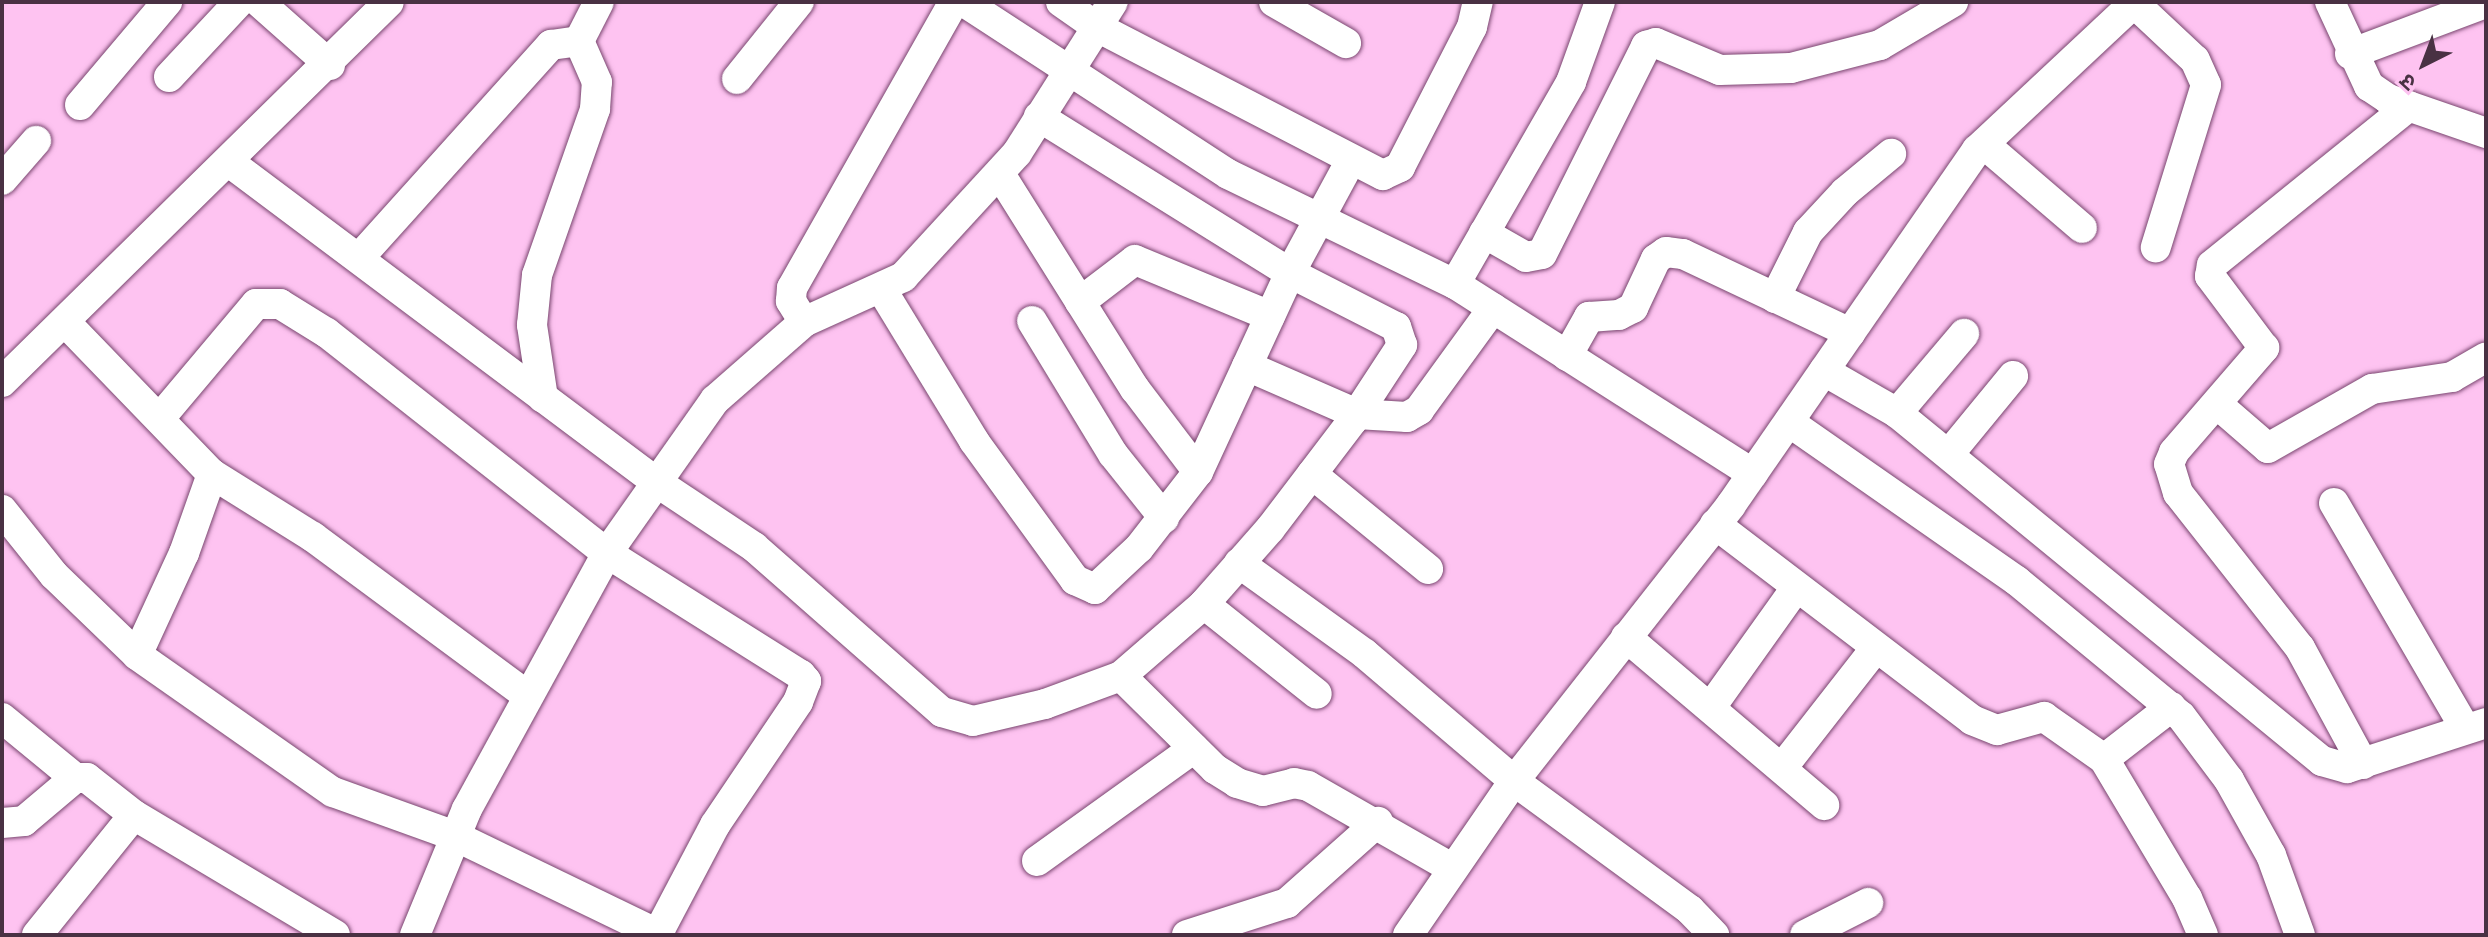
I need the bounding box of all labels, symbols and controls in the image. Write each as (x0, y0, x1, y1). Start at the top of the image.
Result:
north arrow (2384, 24, 2464, 104)
text: उ (2393, 67, 2422, 97)

